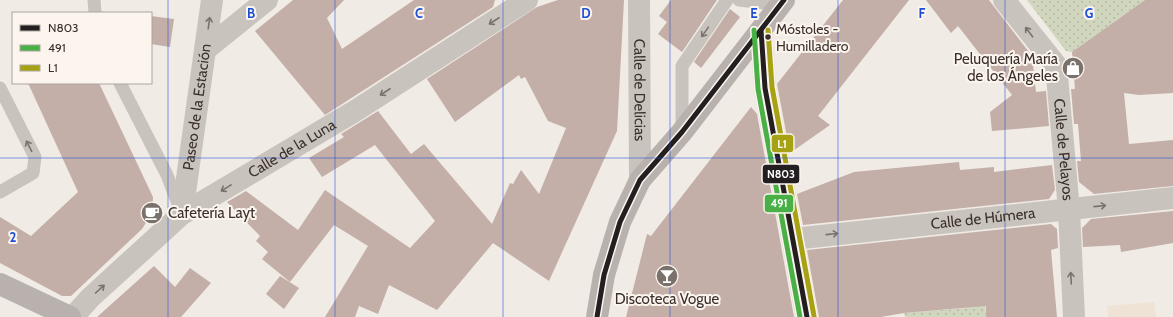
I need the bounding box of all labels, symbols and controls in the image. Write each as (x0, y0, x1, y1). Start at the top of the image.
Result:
text: B (247, 5, 255, 21)
text: C (415, 5, 423, 21)
text: D (581, 5, 591, 21)
text: E (750, 5, 758, 21)
text: F (919, 5, 926, 21)
text: G (1085, 5, 1094, 21)
legend (12, 12, 152, 84)
one-way arrow (205, 17, 213, 30)
one-way arrow (489, 17, 500, 25)
text: N803 (48, 20, 79, 35)
place label: Móstoles - Humilladero (776, 20, 849, 55)
one-way arrow (701, 26, 709, 37)
one-way arrow (1025, 27, 1033, 38)
marker: Móstoles - Humilladero (763, 32, 773, 42)
street label: Calle de Delicias (630, 39, 649, 141)
text: 491 (48, 40, 66, 55)
street label: Paseo de la Estación (179, 42, 215, 172)
place label: Peluquería María de los Ángeles (954, 50, 1059, 85)
shop icon: Peluquería María de los Ángeles (1060, 55, 1086, 81)
text: L1 (48, 60, 58, 75)
one-way arrow (380, 88, 391, 96)
street label: Calle de Pelayos (1050, 98, 1077, 201)
street label: Calle de la Luna (245, 115, 340, 182)
line badge: L1 (771, 134, 794, 153)
text: L1 (777, 137, 787, 151)
one-way arrow (25, 140, 32, 152)
line badge: N803 (762, 164, 800, 184)
text: N803 (767, 167, 795, 181)
one-way arrow (220, 185, 232, 193)
line badge: 491 (764, 194, 794, 213)
text: 491 (770, 196, 788, 210)
cafe icon: Cafetería Layt (139, 200, 165, 226)
one-way arrow (1093, 202, 1106, 210)
place label: Cafetería Layt (168, 204, 255, 222)
street label: Calle de Húmera (930, 204, 1037, 233)
text: 2 (10, 229, 17, 245)
one-way arrow (825, 231, 838, 238)
bar icon: Discoteca Vogue (654, 263, 680, 289)
one-way arrow (1068, 272, 1075, 285)
one-way arrow (95, 284, 105, 294)
place label: Discoteca Vogue (615, 290, 720, 308)

